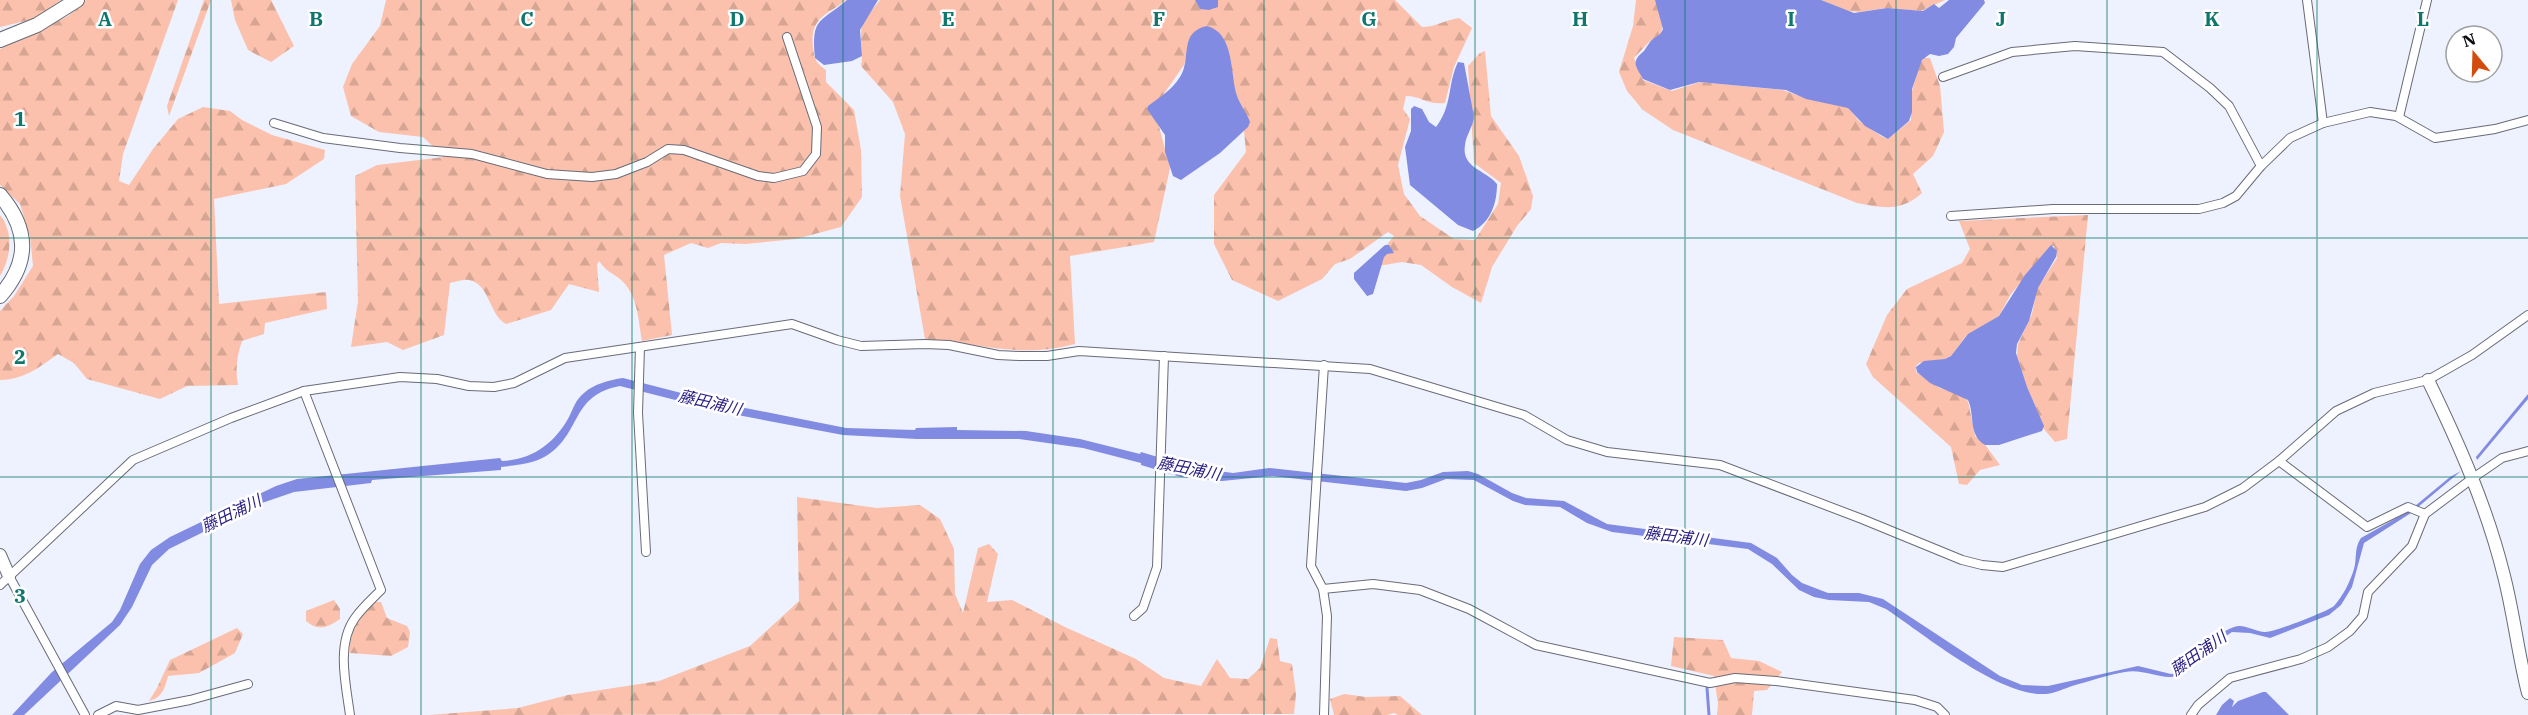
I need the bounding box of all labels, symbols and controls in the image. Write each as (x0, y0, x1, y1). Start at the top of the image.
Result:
text: A (98, 5, 112, 32)
text: B (309, 5, 323, 32)
text: C (520, 5, 534, 32)
text: D (729, 5, 745, 32)
text: E (941, 5, 955, 32)
text: F (1153, 5, 1165, 32)
text: G (1361, 5, 1377, 32)
text: H (1572, 5, 1588, 32)
text: I (1787, 5, 1795, 32)
text: J (1996, 5, 2006, 32)
text: K (2204, 5, 2220, 32)
text: L (2417, 5, 2429, 32)
north arrow (2444, 24, 2504, 84)
text: N (2460, 28, 2478, 51)
text: 1 (14, 105, 26, 132)
text: 2 (14, 343, 26, 370)
water label: 藤田浦川 (677, 385, 745, 419)
water label: 藤田浦川 (1156, 452, 1224, 484)
water label: 藤田浦川 (198, 489, 266, 536)
water label: 藤田浦川 (1643, 522, 1711, 550)
text: 3 (14, 582, 26, 609)
water label: 藤田浦川 (2166, 625, 2232, 680)

